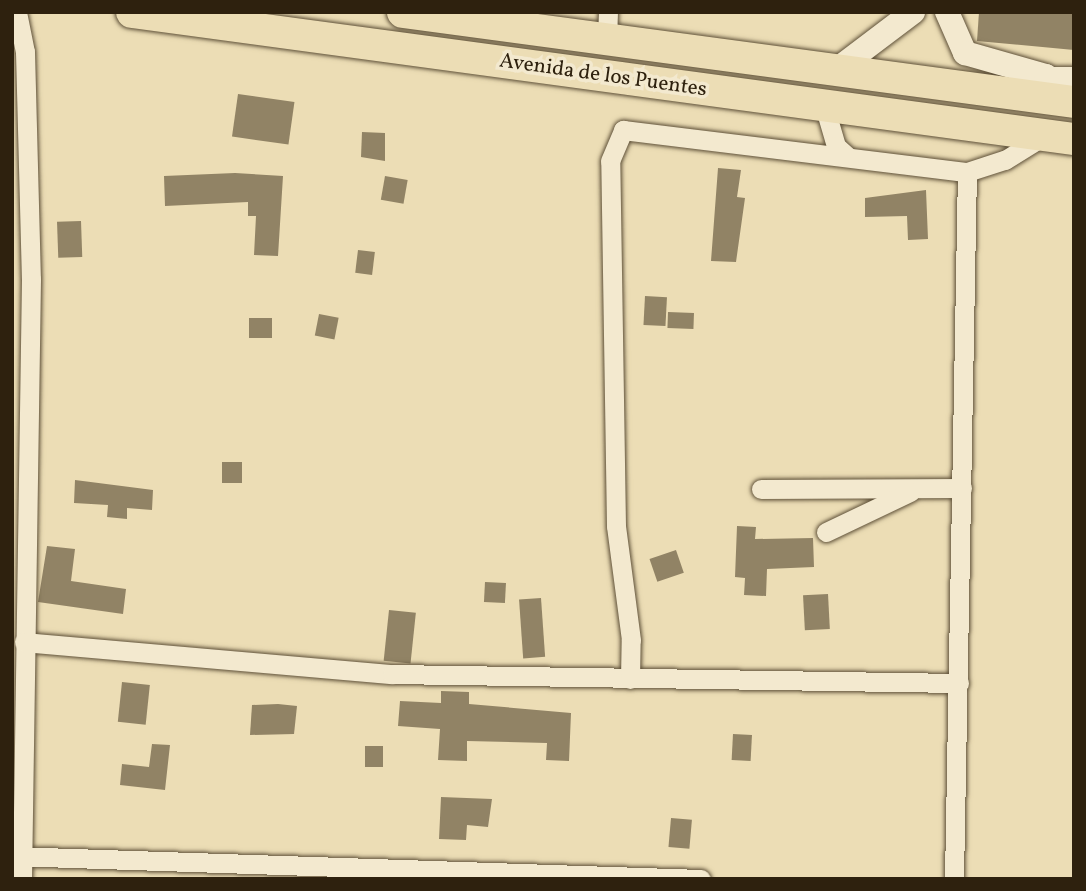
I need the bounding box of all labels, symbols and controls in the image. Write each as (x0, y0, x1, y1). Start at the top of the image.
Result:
street label: Avenida de los Puentes (498, 49, 708, 103)

